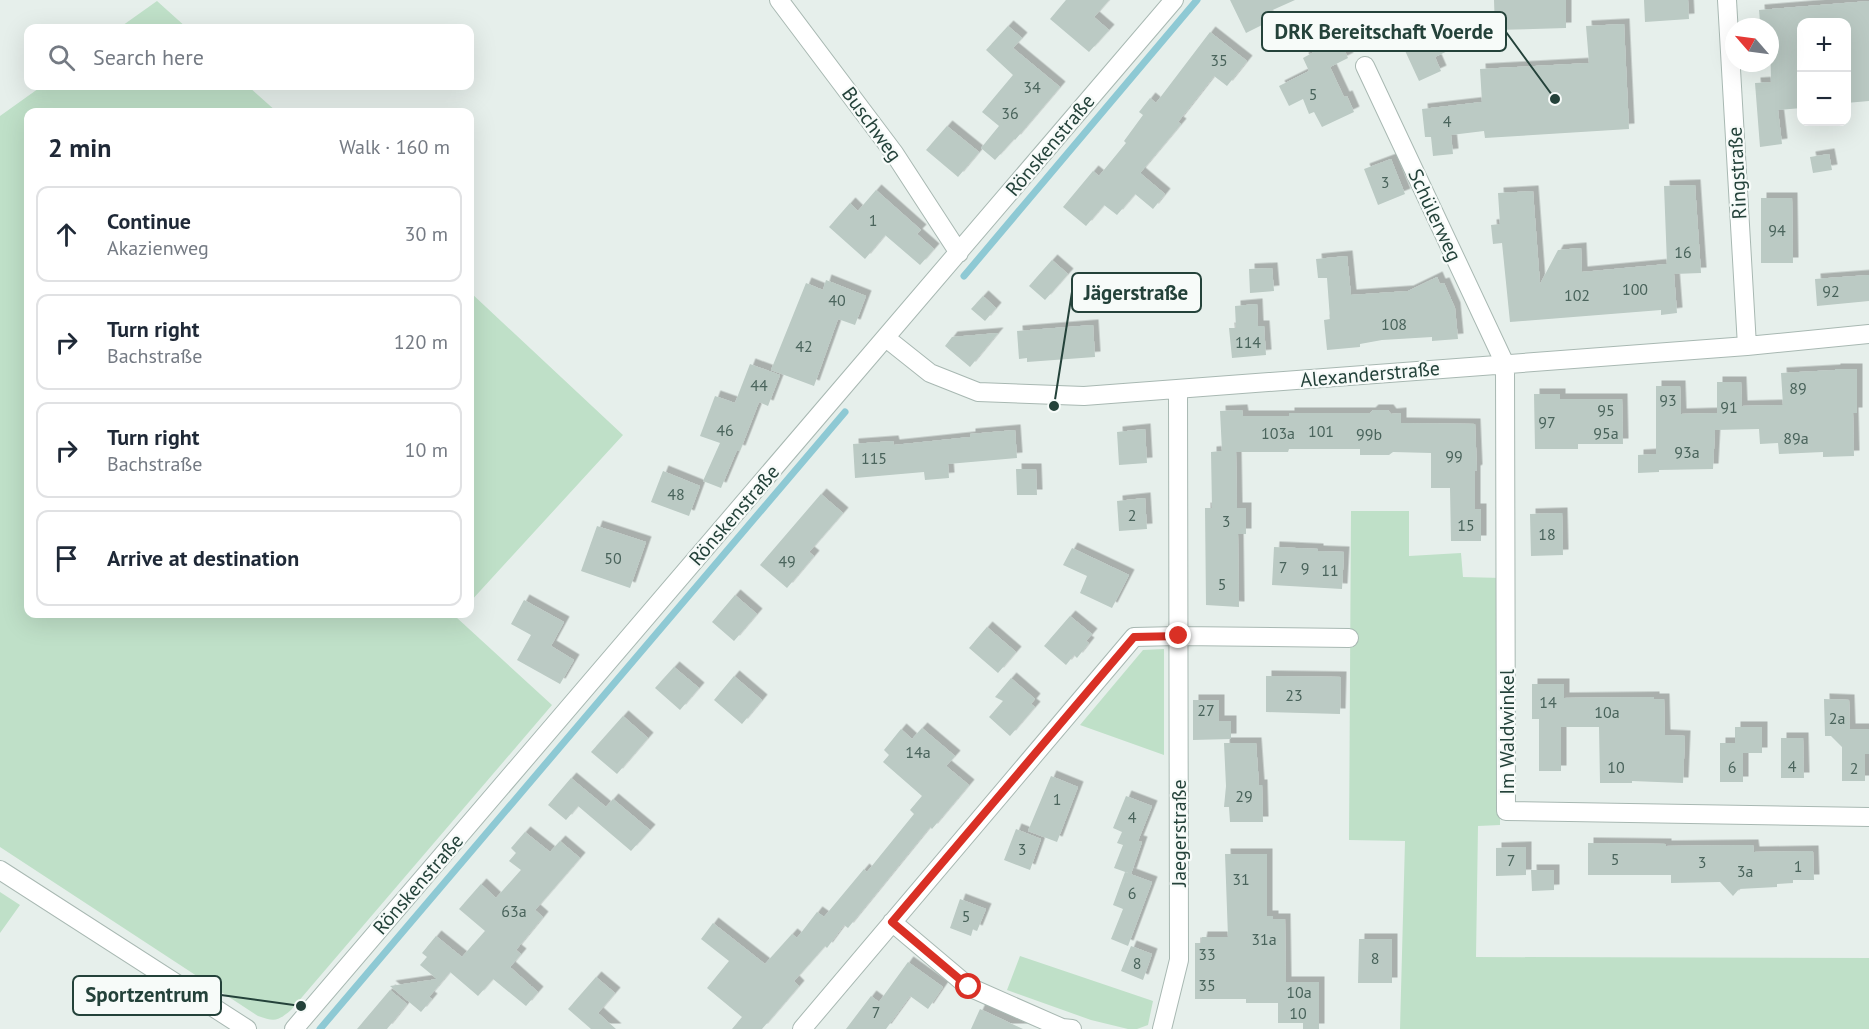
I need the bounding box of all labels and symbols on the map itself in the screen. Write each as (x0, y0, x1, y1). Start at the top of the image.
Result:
callout: DRK Bereitschaft Voerde (1262, 12, 1506, 51)
text: DRK Bereitschaft Voerde (1275, 18, 1493, 45)
north arrow (1725, 18, 1779, 72)
house number: 35 (1210, 50, 1228, 70)
house number: 34 (1023, 77, 1041, 97)
street label: Buschweg (836, 82, 908, 166)
house number: 5 (1309, 84, 1317, 104)
street label: Rönskenstraße (1000, 89, 1100, 201)
house number: 36 (1001, 103, 1019, 123)
house number: 4 (1443, 111, 1452, 131)
street label: Ringstraße (1722, 126, 1752, 220)
street label: Schülerweg (1402, 164, 1468, 266)
house number: 3 (1381, 172, 1389, 192)
house number: 1 (869, 210, 877, 230)
house number: 94 (1768, 220, 1786, 240)
house number: 16 (1674, 242, 1692, 262)
callout: Jägerstraße (1072, 273, 1201, 312)
text: Jägerstraße (1083, 279, 1188, 306)
house number: 100 (1622, 279, 1648, 299)
house number: 92 (1822, 281, 1840, 301)
house number: 102 (1564, 285, 1590, 305)
house number: 40 (828, 290, 846, 310)
house number: 108 (1381, 314, 1407, 334)
house number: 114 (1235, 332, 1261, 352)
house number: 42 (795, 336, 813, 356)
street label: Alexanderstraße (1299, 355, 1441, 393)
house number: 44 (750, 375, 768, 395)
house number: 89 (1789, 378, 1807, 398)
house number: 93 (1659, 390, 1677, 410)
house number: 91 (1720, 397, 1738, 417)
house number: 95 (1597, 400, 1615, 420)
house number: 97 (1538, 412, 1556, 432)
house number: 46 (716, 420, 734, 440)
house number: 101 (1308, 421, 1334, 441)
house number: 103a (1261, 423, 1295, 443)
house number: 95a (1593, 423, 1619, 443)
house number: 99b (1356, 424, 1382, 444)
house number: 89a (1783, 428, 1809, 448)
house number: 93a (1674, 442, 1700, 462)
house number: 99 (1445, 446, 1463, 466)
house number: 115 (861, 448, 887, 468)
street label: Rönskenstraße (683, 459, 785, 571)
house number: 48 (667, 484, 685, 504)
house number: 2 (1128, 505, 1136, 525)
house number: 3 (1222, 511, 1230, 531)
house number: 15 (1457, 515, 1475, 535)
house number: 18 (1538, 524, 1556, 544)
house number: 50 (604, 548, 622, 568)
house number: 49 (778, 551, 796, 571)
house number: 7 (1279, 557, 1287, 577)
house number: 9 (1301, 558, 1309, 578)
house number: 11 (1321, 560, 1339, 580)
house number: 5 (1218, 574, 1226, 594)
route end (1165, 622, 1191, 648)
street label: Im Waldwinkel (1494, 669, 1520, 795)
house number: 23 (1285, 685, 1303, 705)
house number: 14 (1539, 692, 1557, 712)
house number: 27 (1197, 700, 1215, 720)
house number: 10a (1594, 702, 1620, 722)
house number: 2a (1829, 708, 1845, 728)
house number: 14a (905, 742, 931, 762)
house number: 4 (1788, 756, 1797, 776)
house number: 10 (1607, 757, 1625, 777)
house number: 6 (1728, 757, 1736, 777)
house number: 2 (1850, 758, 1858, 778)
street label: Jaegerstraße (1166, 779, 1192, 888)
house number: 29 (1235, 786, 1253, 806)
house number: 1 (1053, 789, 1061, 809)
house number: 4 (1128, 807, 1137, 827)
street label: Rönskenstraße (367, 828, 469, 940)
house number: 3 (1018, 839, 1026, 859)
house number: 5 (1611, 849, 1619, 869)
house number: 7 (1507, 850, 1515, 870)
house number: 3 (1698, 852, 1706, 872)
house number: 1 (1794, 856, 1802, 876)
house number: 3a (1737, 861, 1753, 881)
house number: 31 (1232, 869, 1250, 889)
house number: 6 (1128, 883, 1136, 903)
house number: 63a (501, 901, 527, 921)
house number: 5 (962, 906, 970, 926)
house number: 31a (1251, 929, 1277, 949)
house number: 33 (1198, 944, 1216, 964)
house number: 8 (1371, 948, 1379, 968)
house number: 8 (1133, 953, 1141, 973)
route start (955, 973, 981, 999)
house number: 35 (1198, 975, 1216, 995)
callout: Sportzentrum (73, 976, 221, 1015)
text: Sportzentrum (85, 981, 209, 1008)
house number: 10a (1286, 982, 1312, 1002)
house number: 7 (872, 1002, 880, 1022)
house number: 10 (1289, 1003, 1307, 1023)

